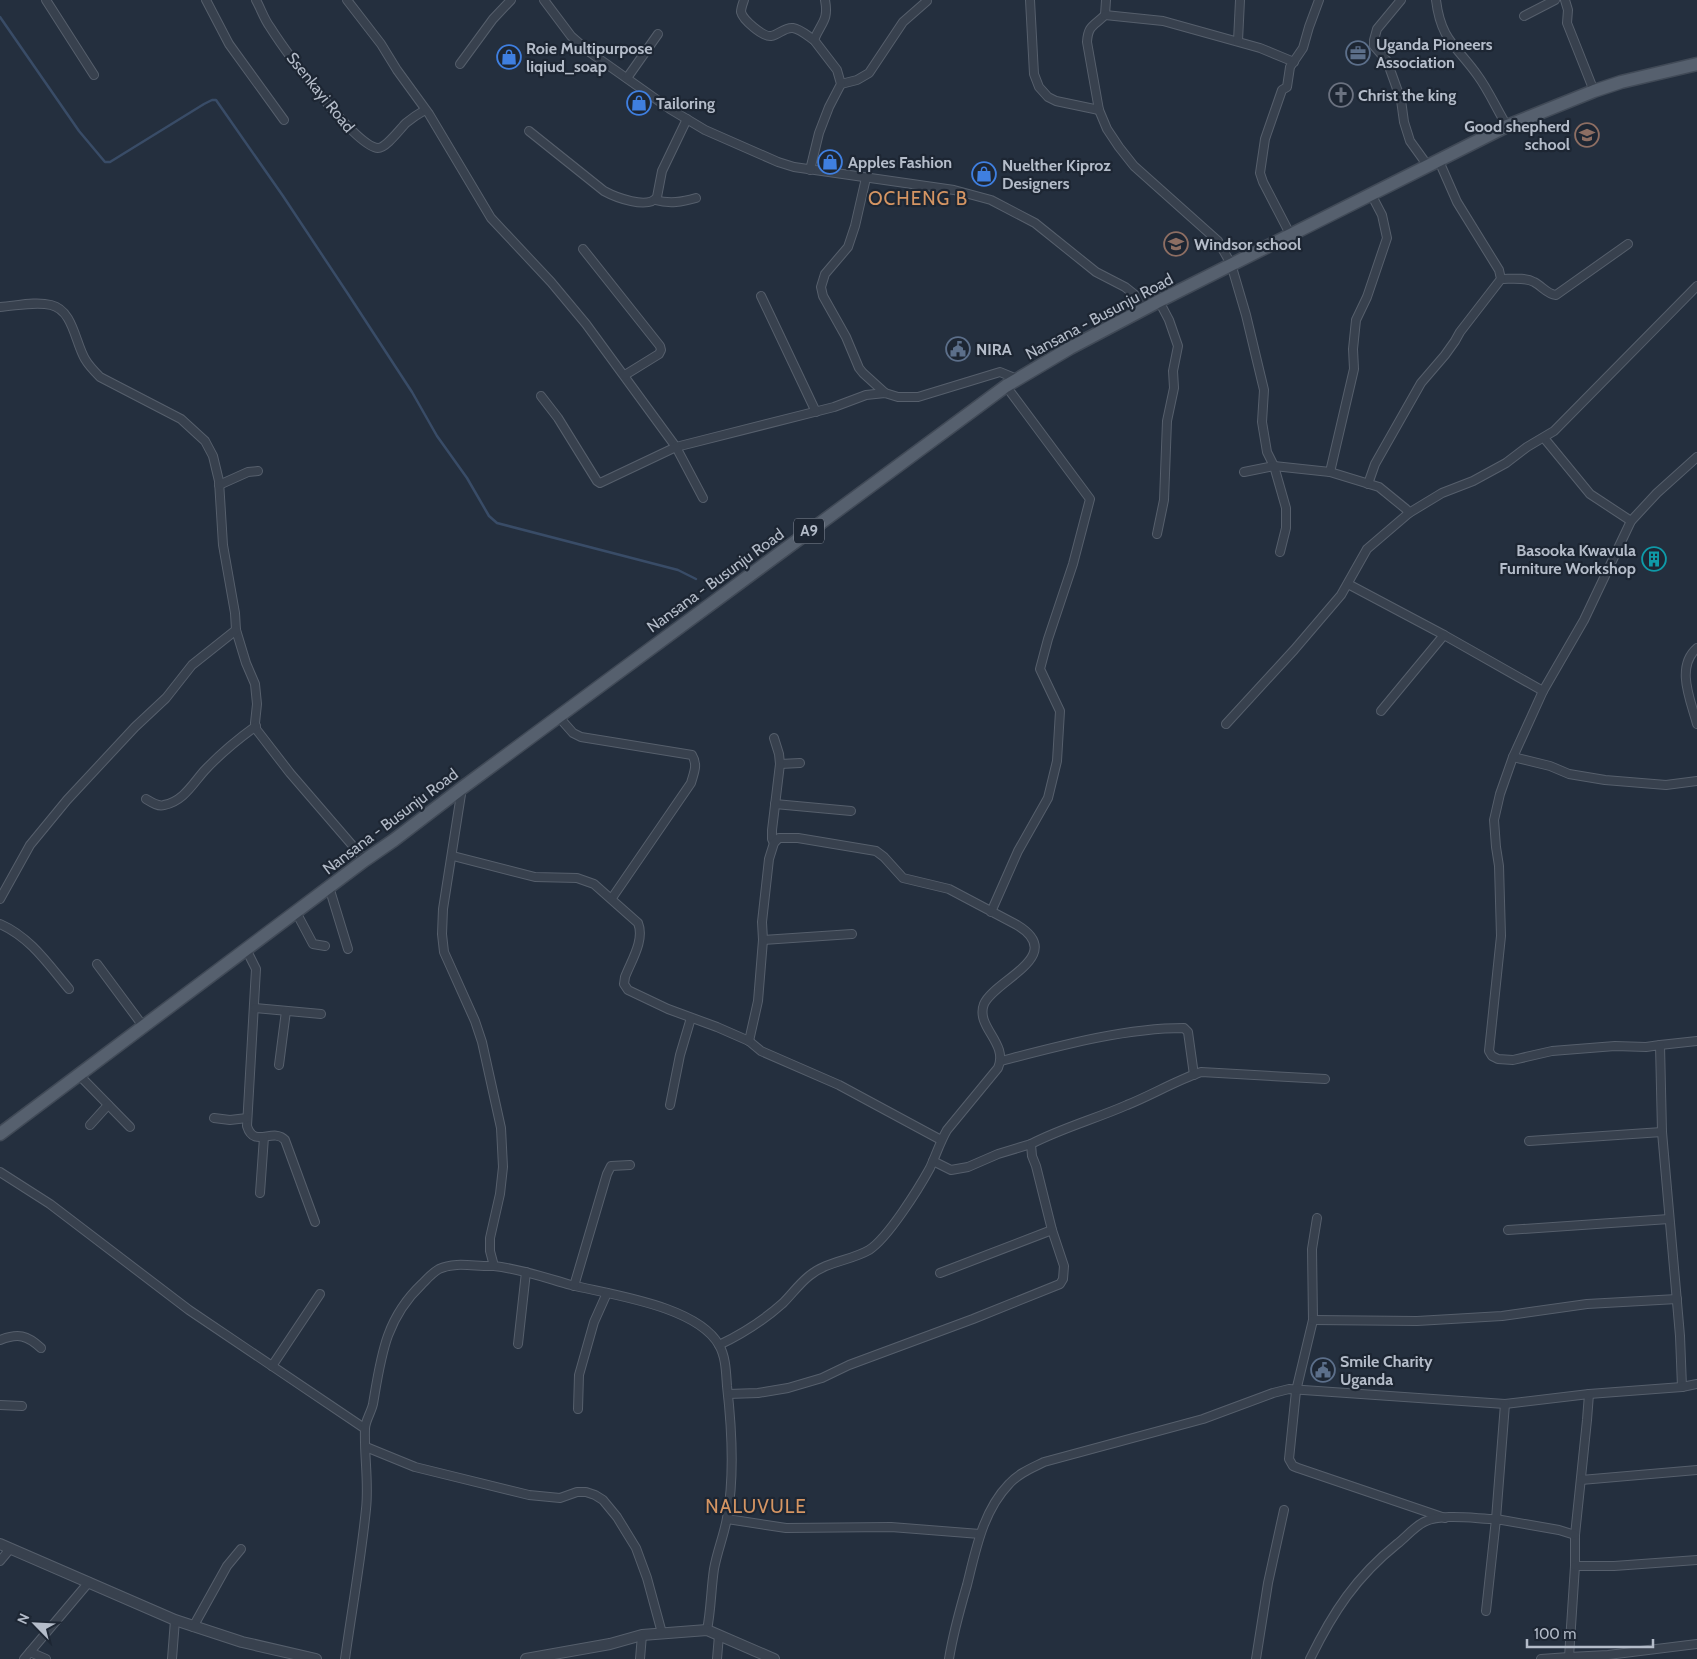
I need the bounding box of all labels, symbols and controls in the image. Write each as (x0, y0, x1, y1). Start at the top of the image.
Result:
place label: Uganda Pioneers Association (1376, 35, 1493, 72)
place label: Roie Multipurpose liqiud_soap (526, 39, 653, 76)
office icon: Uganda Pioneers Association (1345, 40, 1371, 66)
shop icon: Roie Multipurpose liqiud_soap (496, 44, 522, 70)
street label: Ssenkayi Road (283, 49, 359, 136)
church icon: Christ the king (1328, 82, 1354, 108)
place label: Christ the king (1358, 86, 1456, 105)
shop icon: Tailoring (626, 90, 652, 116)
place label: Tailoring (656, 94, 715, 113)
place label: Good shepherd school (1464, 117, 1570, 154)
school or university icon: Good shepherd school (1574, 122, 1600, 148)
shop icon: Apples Fashion (817, 149, 843, 175)
place label: Apples Fashion (848, 153, 952, 172)
place label: Nuelther Kiproz Designers (1002, 156, 1111, 193)
shop icon: Nuelther Kiproz Designers (971, 161, 997, 187)
district label: OCHENG B (868, 187, 968, 210)
school or university icon: Windsor school (1163, 231, 1189, 257)
place label: Windsor school (1194, 235, 1301, 254)
street label: Nansana - Busunju Road (1022, 269, 1176, 363)
public building icon: NIRA (945, 336, 971, 362)
place label: NIRA (976, 340, 1012, 359)
road number: A9 (794, 518, 824, 544)
street label: Nansana - Busunju Road (643, 524, 787, 636)
place label: Basooka Kwavula Furniture Workshop (1499, 541, 1636, 578)
building icon: Basooka Kwavula Furniture Workshop (1641, 546, 1667, 572)
street label: Nansana - Busunju Road (319, 764, 462, 878)
place label: Smile Charity Uganda (1340, 1352, 1433, 1389)
public building icon: Smile Charity Uganda (1310, 1357, 1336, 1383)
district label: NALUVULE (705, 1495, 807, 1518)
north arrow (10, 1599, 60, 1649)
text: N (13, 1611, 33, 1627)
scale bar (1527, 1616, 1653, 1648)
text: 100 m (1534, 1625, 1576, 1643)

